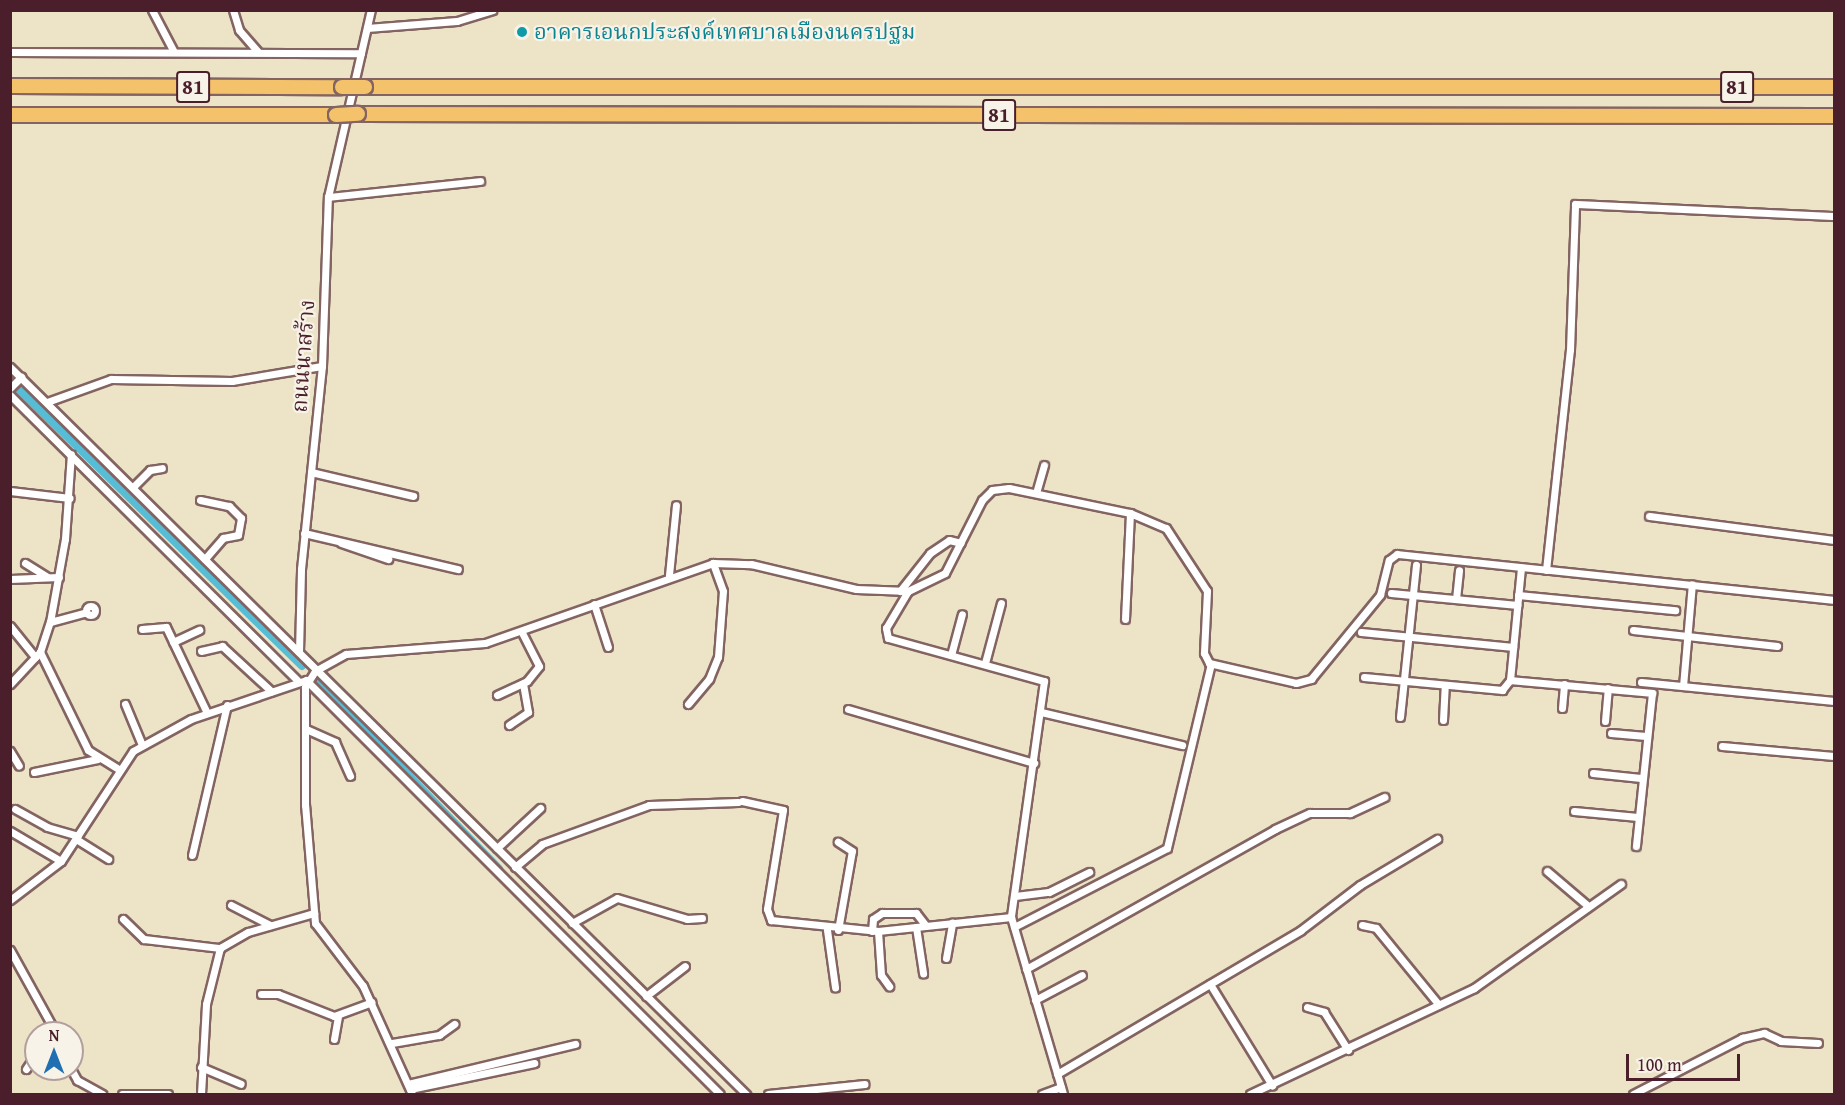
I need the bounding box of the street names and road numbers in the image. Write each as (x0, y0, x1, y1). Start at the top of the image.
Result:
road number: 81 (175, 69, 211, 105)
road number: 81 (1719, 69, 1755, 105)
road number: 81 (981, 97, 1017, 133)
street label: ถนนนาสร้าง (286, 299, 320, 413)

